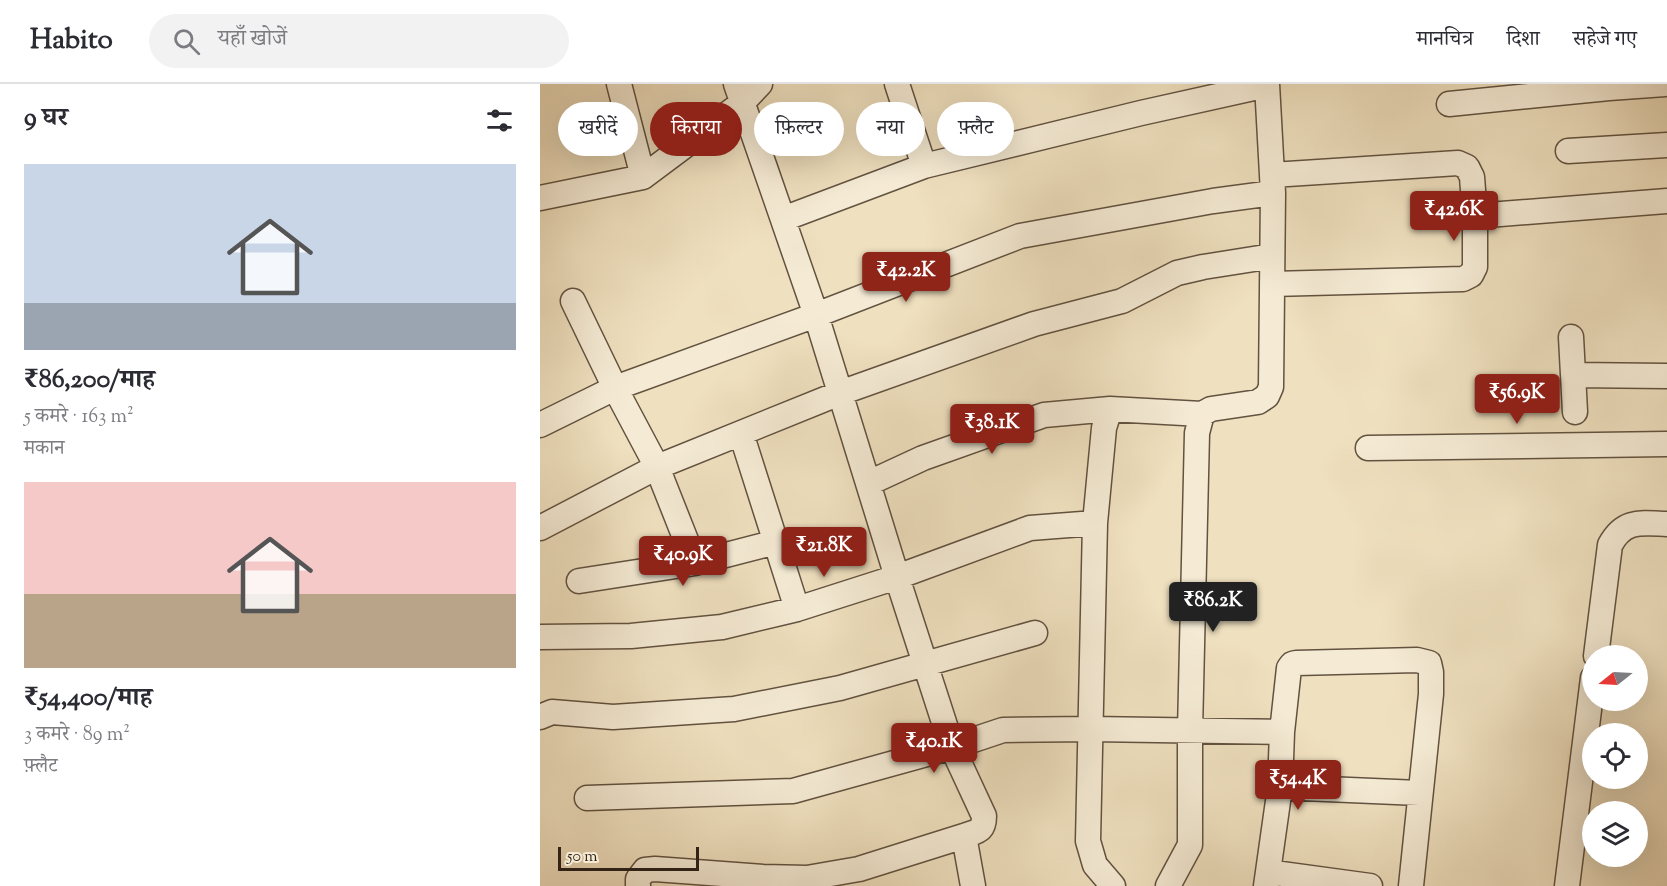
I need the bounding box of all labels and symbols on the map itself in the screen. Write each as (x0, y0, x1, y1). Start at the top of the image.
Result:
pin: ₹42.6K (1405, 191, 1503, 242)
pin: ₹42.2K (857, 252, 955, 303)
pin: ₹56.9K (1468, 374, 1566, 425)
pin: ₹38.1K (943, 404, 1041, 455)
pin: ₹21.8K (775, 527, 873, 578)
pin: ₹40.9K (634, 536, 732, 587)
pin: ₹86.2K (1164, 582, 1262, 633)
north arrow (1582, 645, 1648, 711)
pin: ₹40.1K (885, 723, 983, 774)
pin: ₹54.4K (1249, 760, 1347, 811)
scale bar (558, 844, 699, 872)

